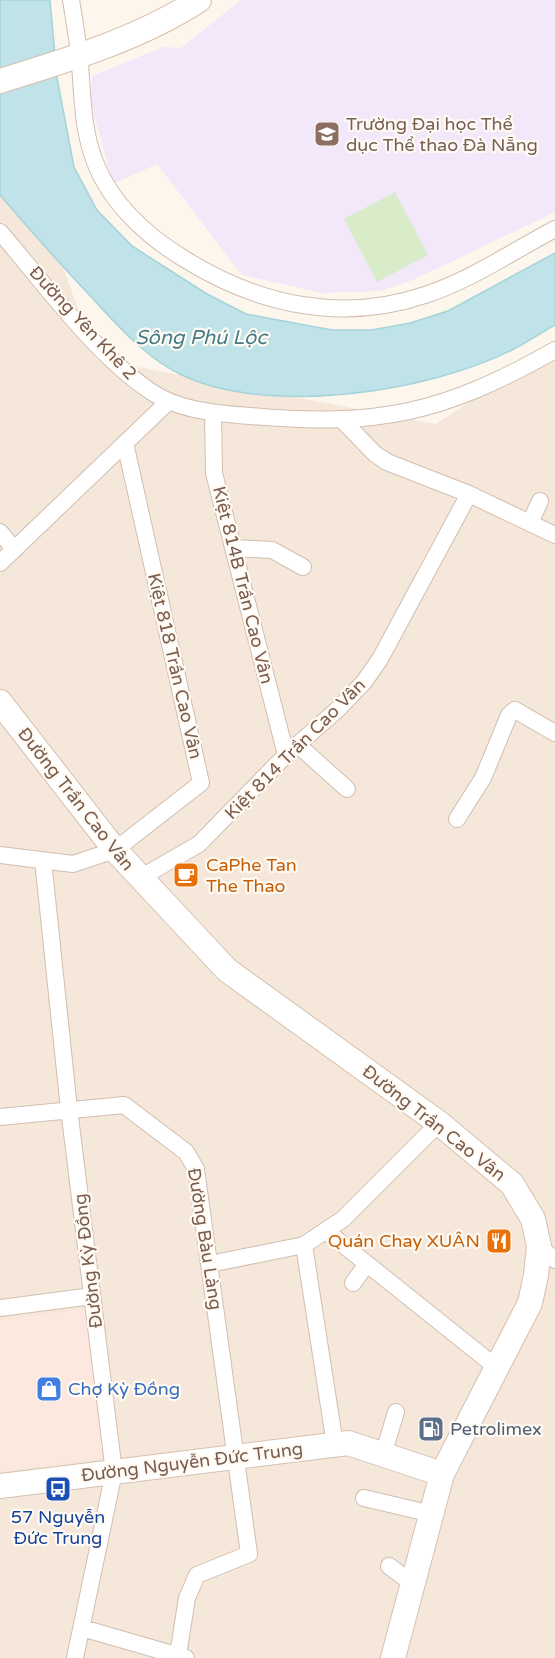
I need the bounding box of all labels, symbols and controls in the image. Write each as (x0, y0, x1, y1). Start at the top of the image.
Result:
place label: Trường Đại học Thể dục Thể thao Đà Nẵng (346, 113, 538, 156)
school or university icon: Trường Đại học Thể dục Thể thao Đà Nẵng (312, 119, 342, 149)
street label: Đường Yên Khê 2 (25, 261, 141, 385)
water label: Sông Phú Lộc (135, 326, 269, 350)
street label: Kiệt 814B Trần Cao Vân (208, 484, 278, 686)
street label: Kiệt 818 Trần Cao Vân (143, 571, 207, 761)
street label: Kiệt 814 Trần Cao Vân (220, 674, 370, 824)
street label: Đường Trần Cao Vân (13, 723, 139, 875)
place label: CaPhe Tan The Thao (206, 854, 297, 897)
cafe icon: CaPhe Tan The Thao (171, 860, 201, 890)
street label: Đường Trần Cao Vân (358, 1060, 510, 1186)
street label: Đường Bàu Làng (183, 1166, 227, 1312)
street label: Đường Kỳ Đồng (69, 1192, 107, 1330)
restaurant icon: Quán Chay XUÂN (484, 1226, 514, 1256)
place label: Quán Chay XUÂN (328, 1230, 480, 1252)
shop icon: Chợ Kỳ Đồng (34, 1374, 64, 1404)
place label: Chợ Kỳ Đồng (68, 1378, 180, 1400)
fuel station icon: Petrolimex (416, 1414, 446, 1444)
place label: Petrolimex (450, 1418, 542, 1440)
street label: Đường Nguyễn Đức Trung (80, 1437, 304, 1487)
bus stop icon: 57 Nguyễn Đức Trung (43, 1474, 73, 1504)
place label: 57 Nguyễn Đức Trung (11, 1506, 105, 1549)

